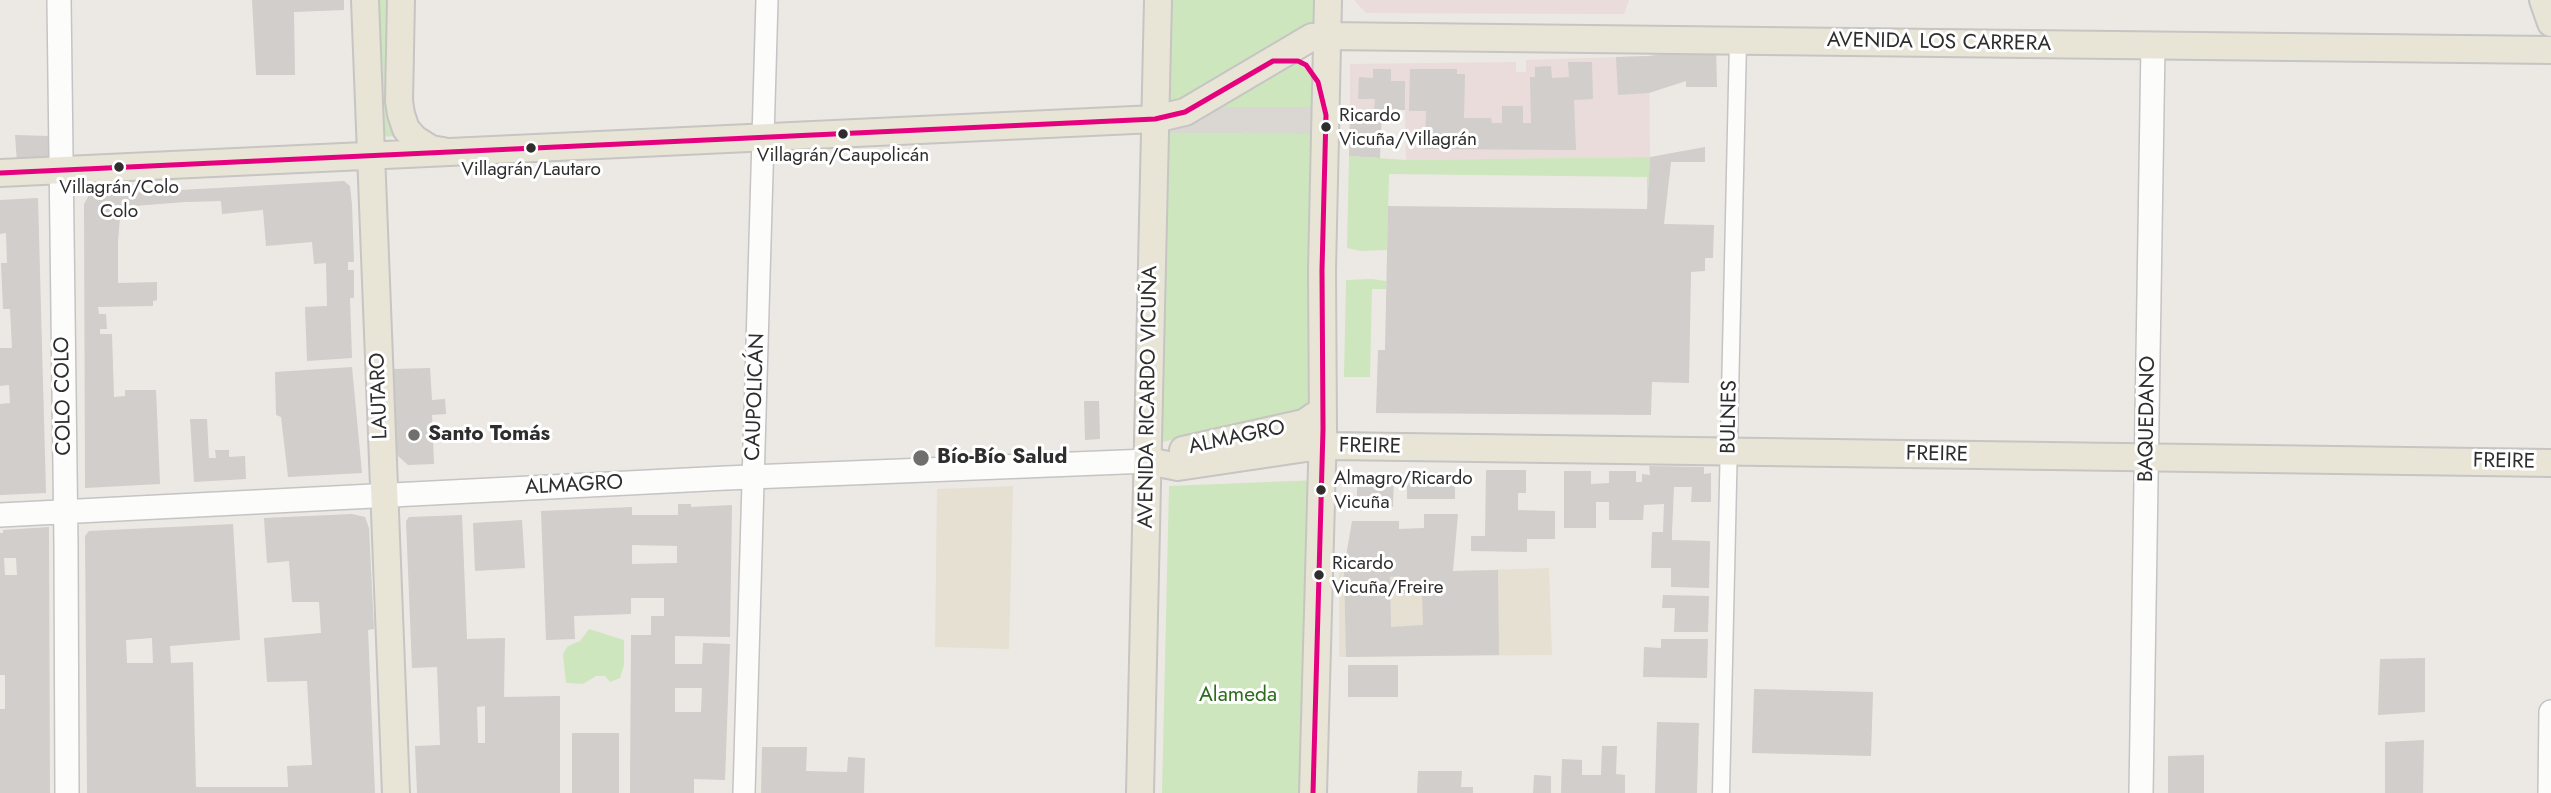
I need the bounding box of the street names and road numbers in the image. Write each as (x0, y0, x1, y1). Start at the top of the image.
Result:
street label: AVENIDA LOS CARRERA (1827, 28, 2051, 58)
street label: AVENIDA RICARDO VICUÑA (1134, 265, 1164, 529)
street label: CAUPOLICÁN (741, 333, 771, 461)
street label: COLO COLO (50, 336, 78, 456)
street label: LAUTARO (366, 352, 394, 440)
street label: BAQUEDANO (2134, 356, 2162, 482)
street label: BULNES (1717, 380, 1743, 454)
street label: ALMAGRO (1186, 415, 1288, 461)
street label: FREIRE (1339, 434, 1401, 460)
street label: FREIRE (1906, 442, 1968, 468)
street label: FREIRE (2473, 449, 2535, 475)
street label: ALMAGRO (524, 471, 624, 501)

